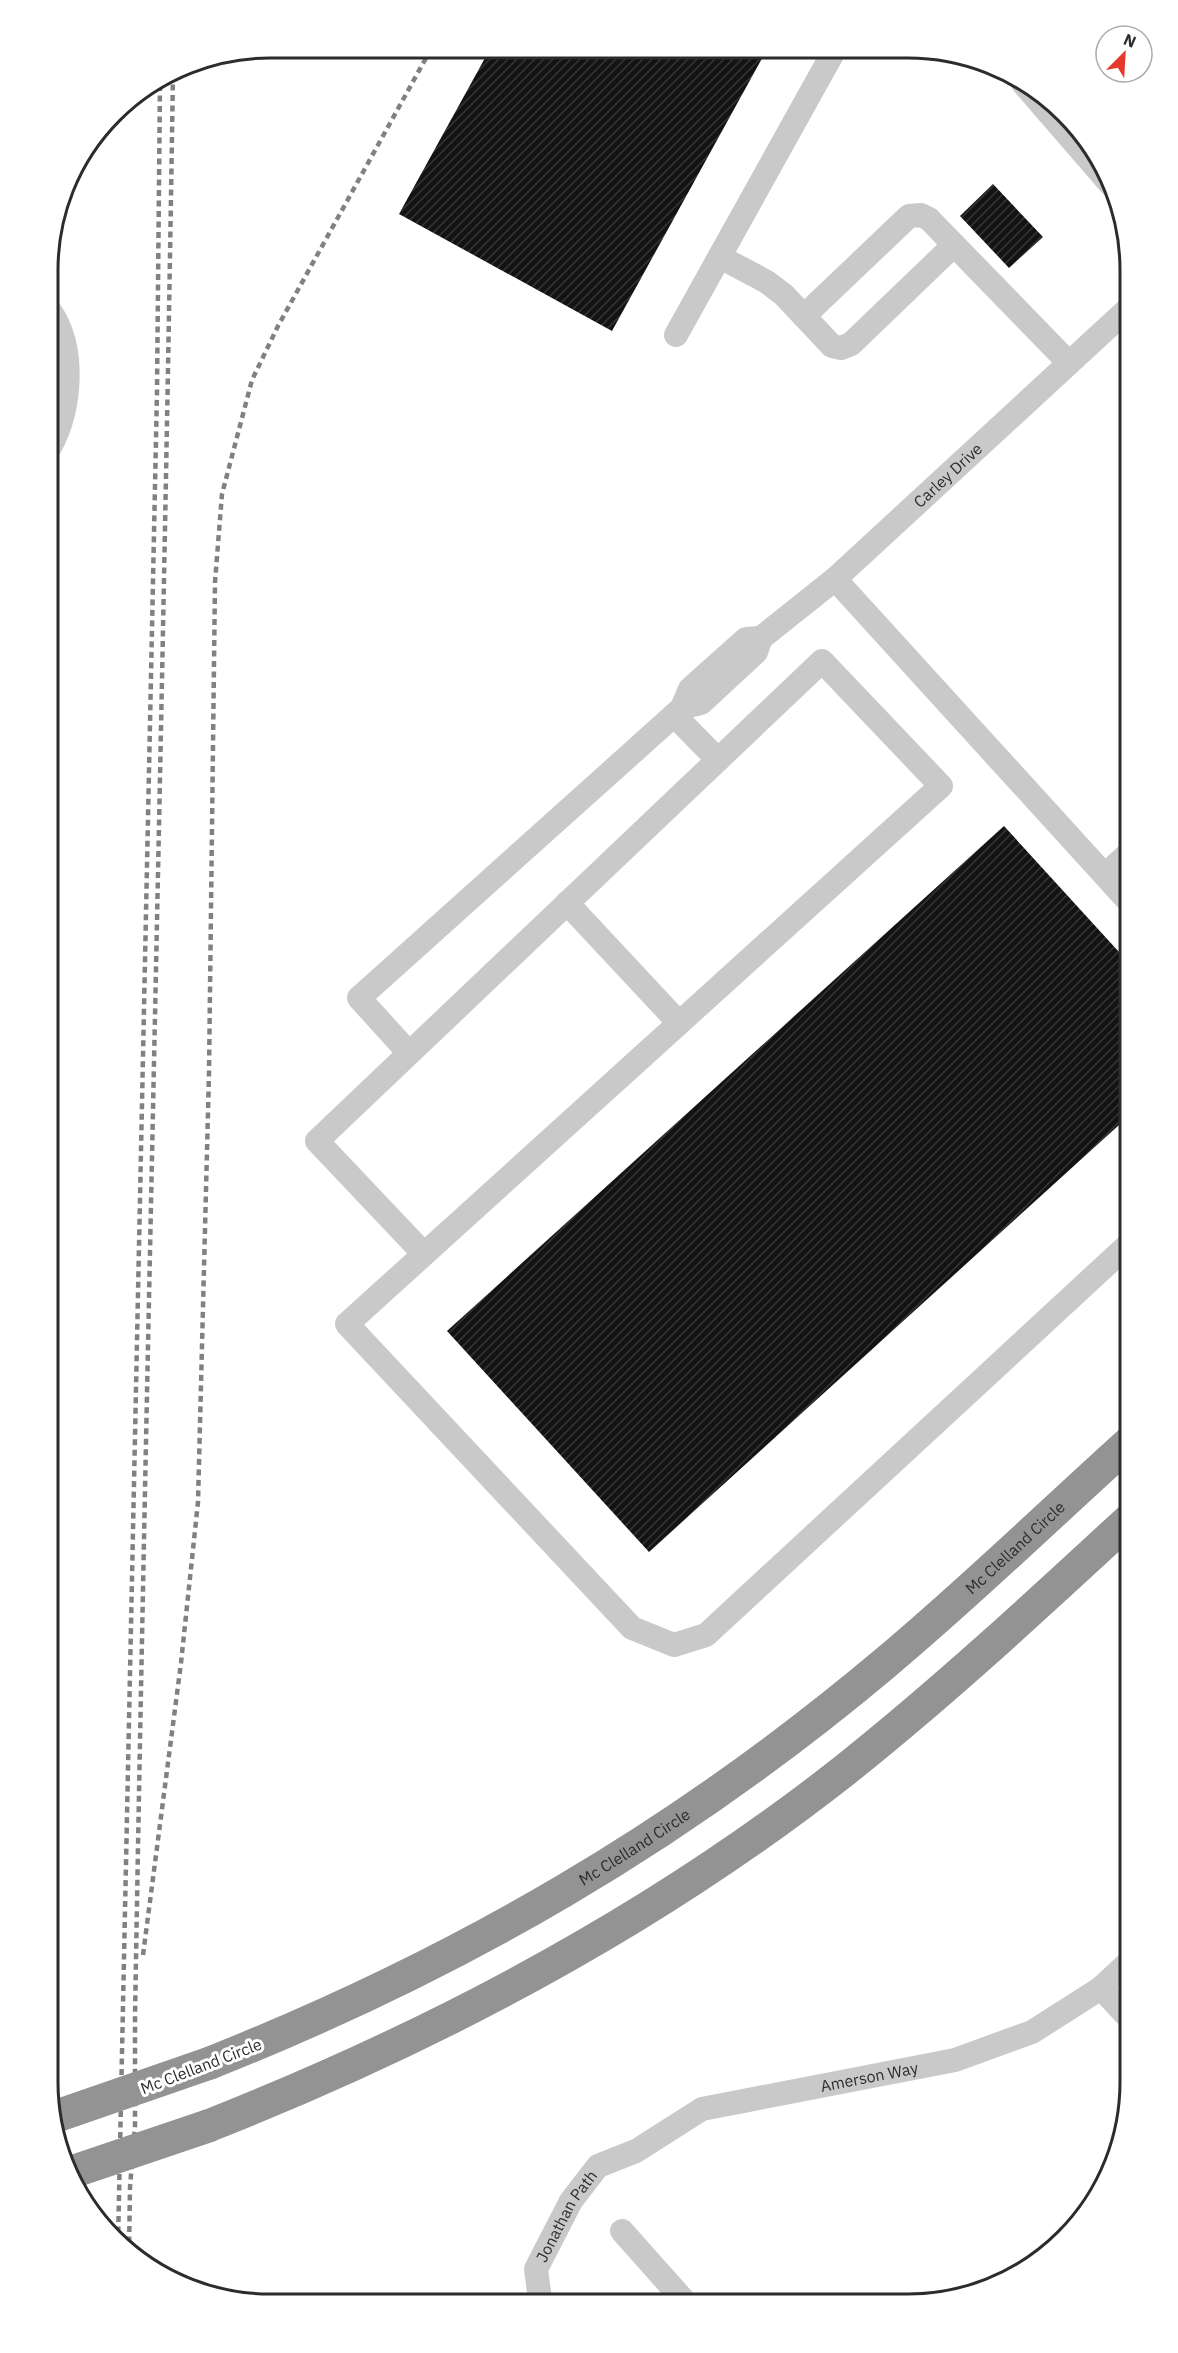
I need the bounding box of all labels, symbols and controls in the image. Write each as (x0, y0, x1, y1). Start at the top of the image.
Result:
north arrow (1094, 24, 1154, 84)
text: N (1121, 29, 1139, 52)
street label: Carley Drive (909, 438, 986, 512)
street label: Mc Clelland Circle (961, 1497, 1069, 1598)
street label: Mc Clelland Circle (575, 1804, 694, 1890)
street label: Mc Clelland Circle (138, 2034, 265, 2098)
street label: Amerson Way (819, 2057, 920, 2096)
street label: Jonathan Path (531, 2166, 601, 2265)

